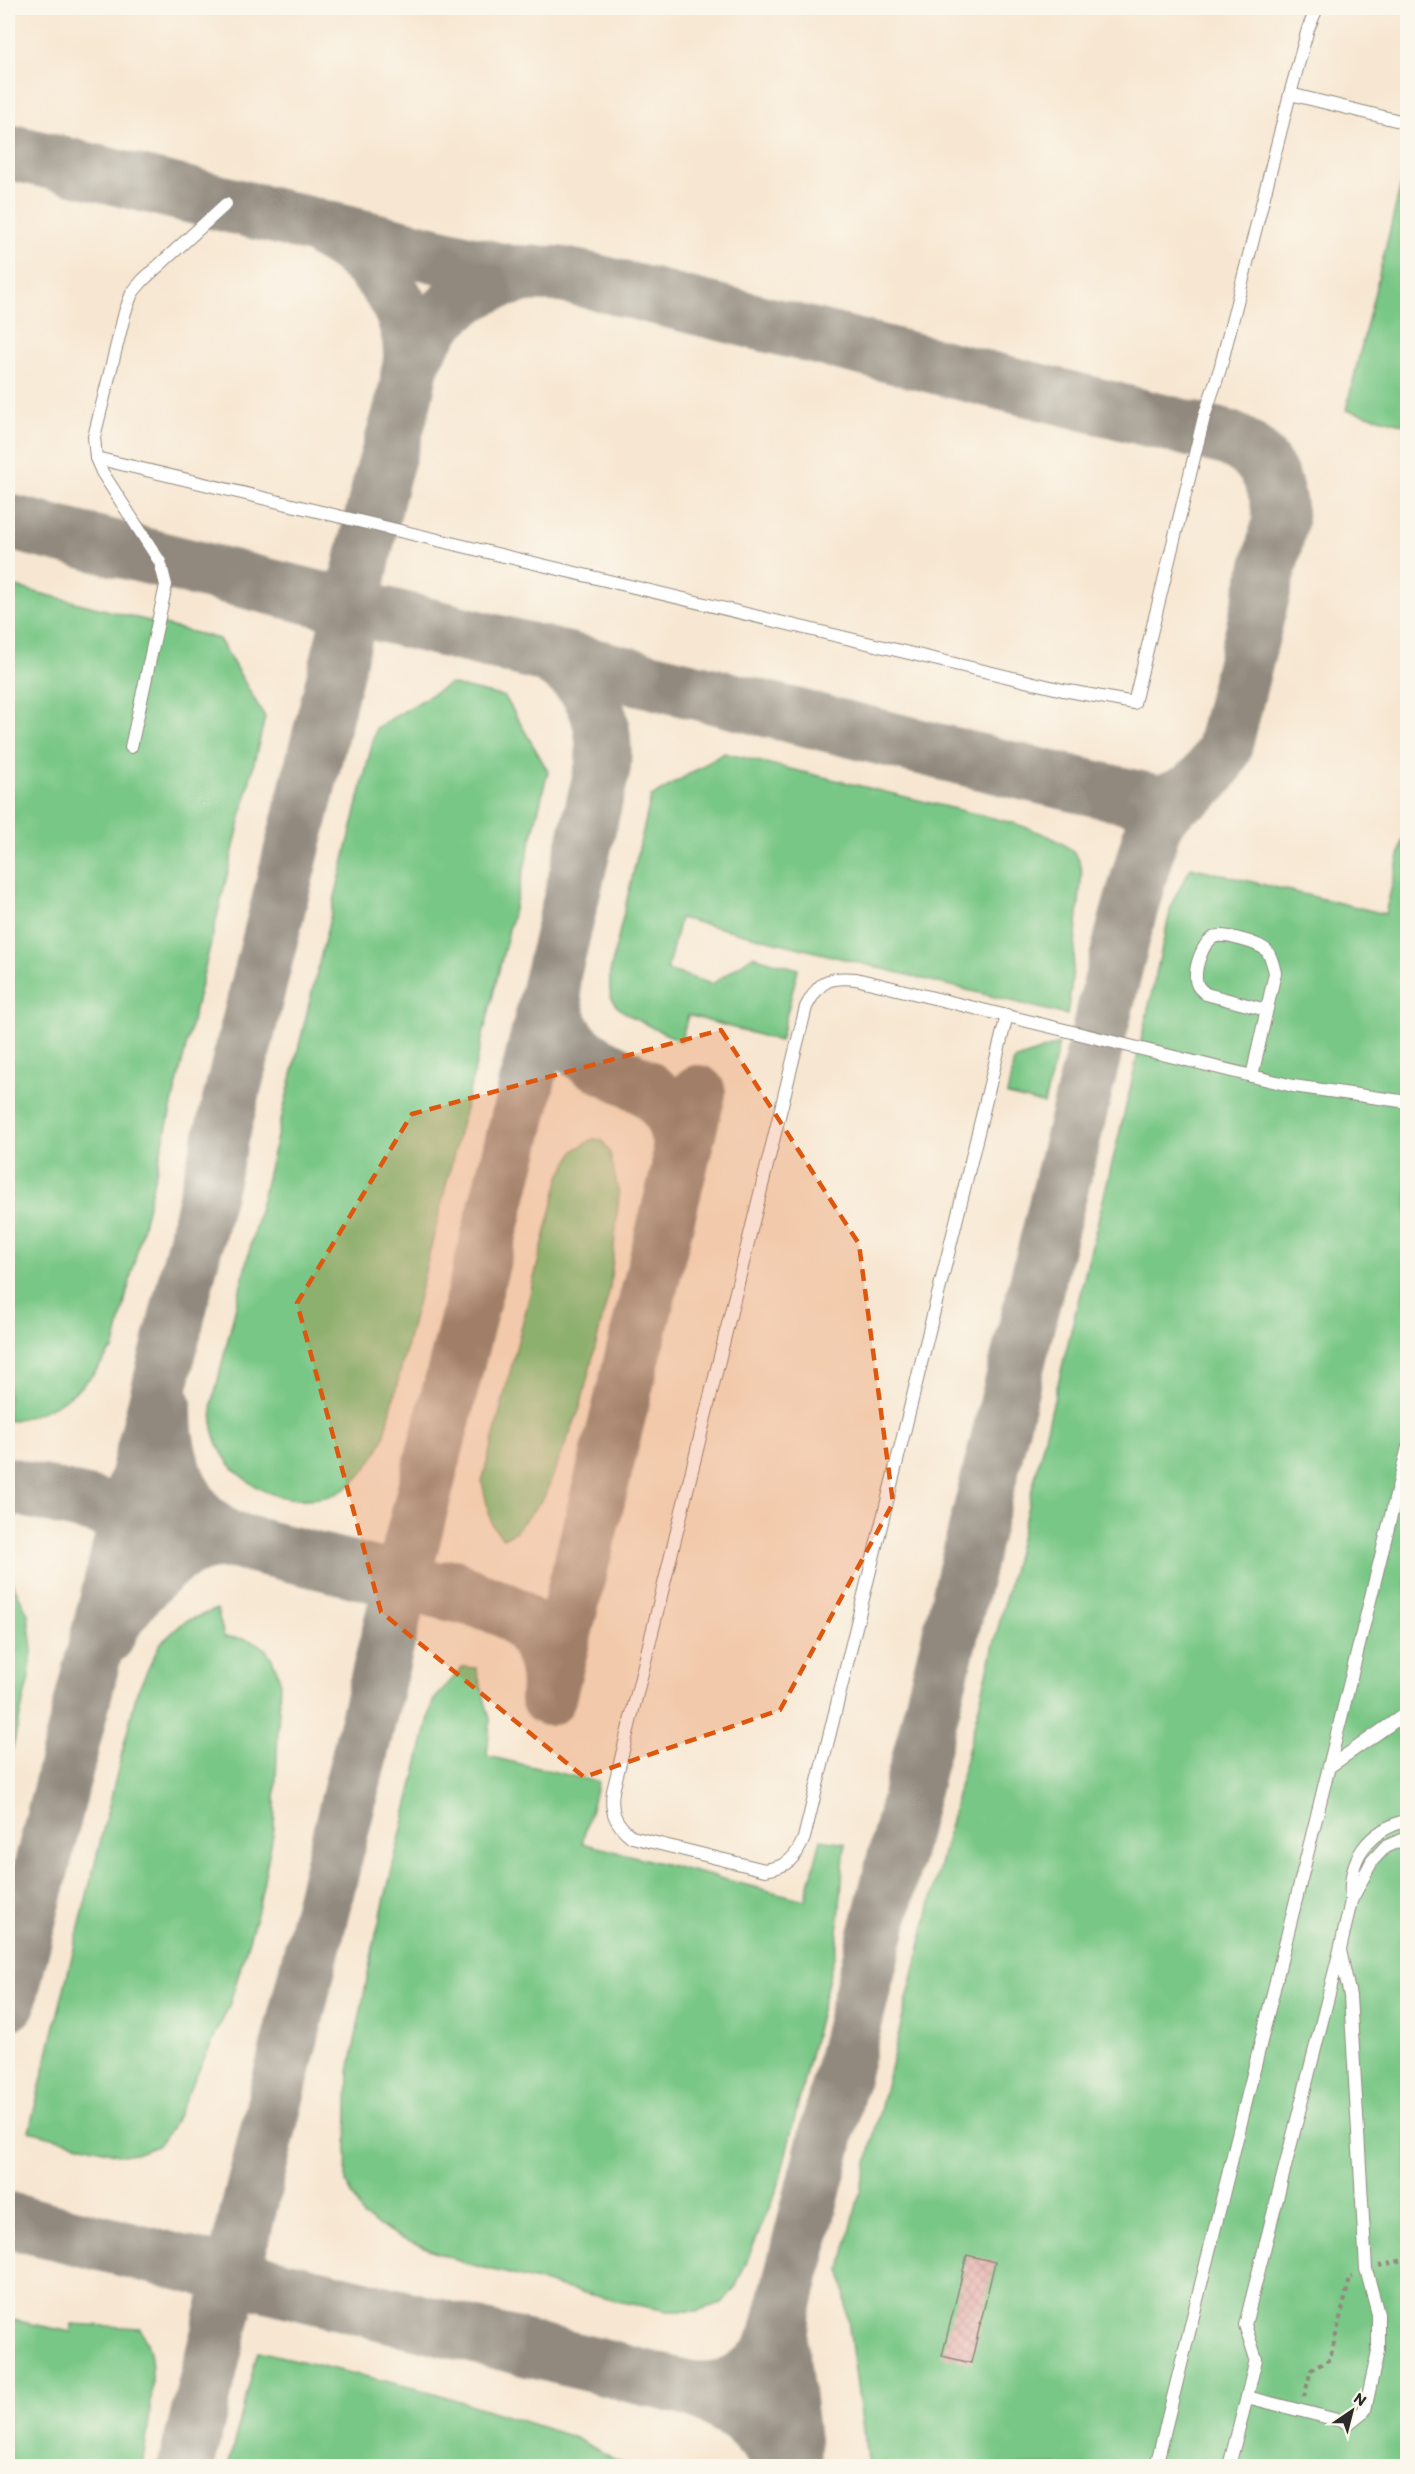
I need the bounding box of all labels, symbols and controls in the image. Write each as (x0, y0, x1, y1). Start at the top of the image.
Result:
north arrow (1322, 2381, 1382, 2441)
text: N (1350, 2388, 1370, 2410)

